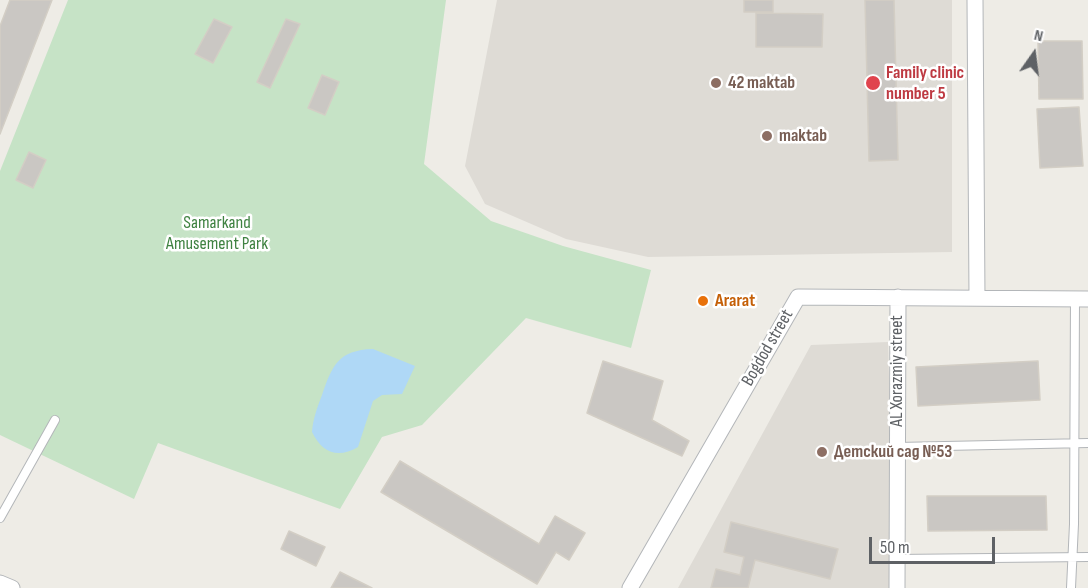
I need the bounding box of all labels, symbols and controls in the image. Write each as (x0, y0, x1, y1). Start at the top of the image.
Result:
north arrow (1004, 24, 1064, 84)
text: N (1032, 26, 1045, 46)
place label: Family clinic number 5 (886, 62, 964, 104)
place label: 42 maktab (728, 72, 795, 94)
marker: Family clinic number 5 (864, 74, 882, 92)
marker: 42 maktab (709, 76, 723, 90)
place label: maktab (779, 125, 827, 147)
marker: maktab (760, 129, 774, 143)
park label: Samarkand Amusement Park (166, 212, 268, 254)
place label: Ararat (715, 290, 755, 312)
marker: Ararat (696, 294, 710, 308)
street label: Bogdod street (737, 306, 799, 390)
street label: AL Xorazmiy street (886, 315, 908, 427)
place label: Детский сад №53 (834, 441, 952, 463)
marker: Детский сад №53 (815, 445, 829, 459)
scale bar (872, 525, 998, 563)
text: 50 m (880, 537, 910, 558)

